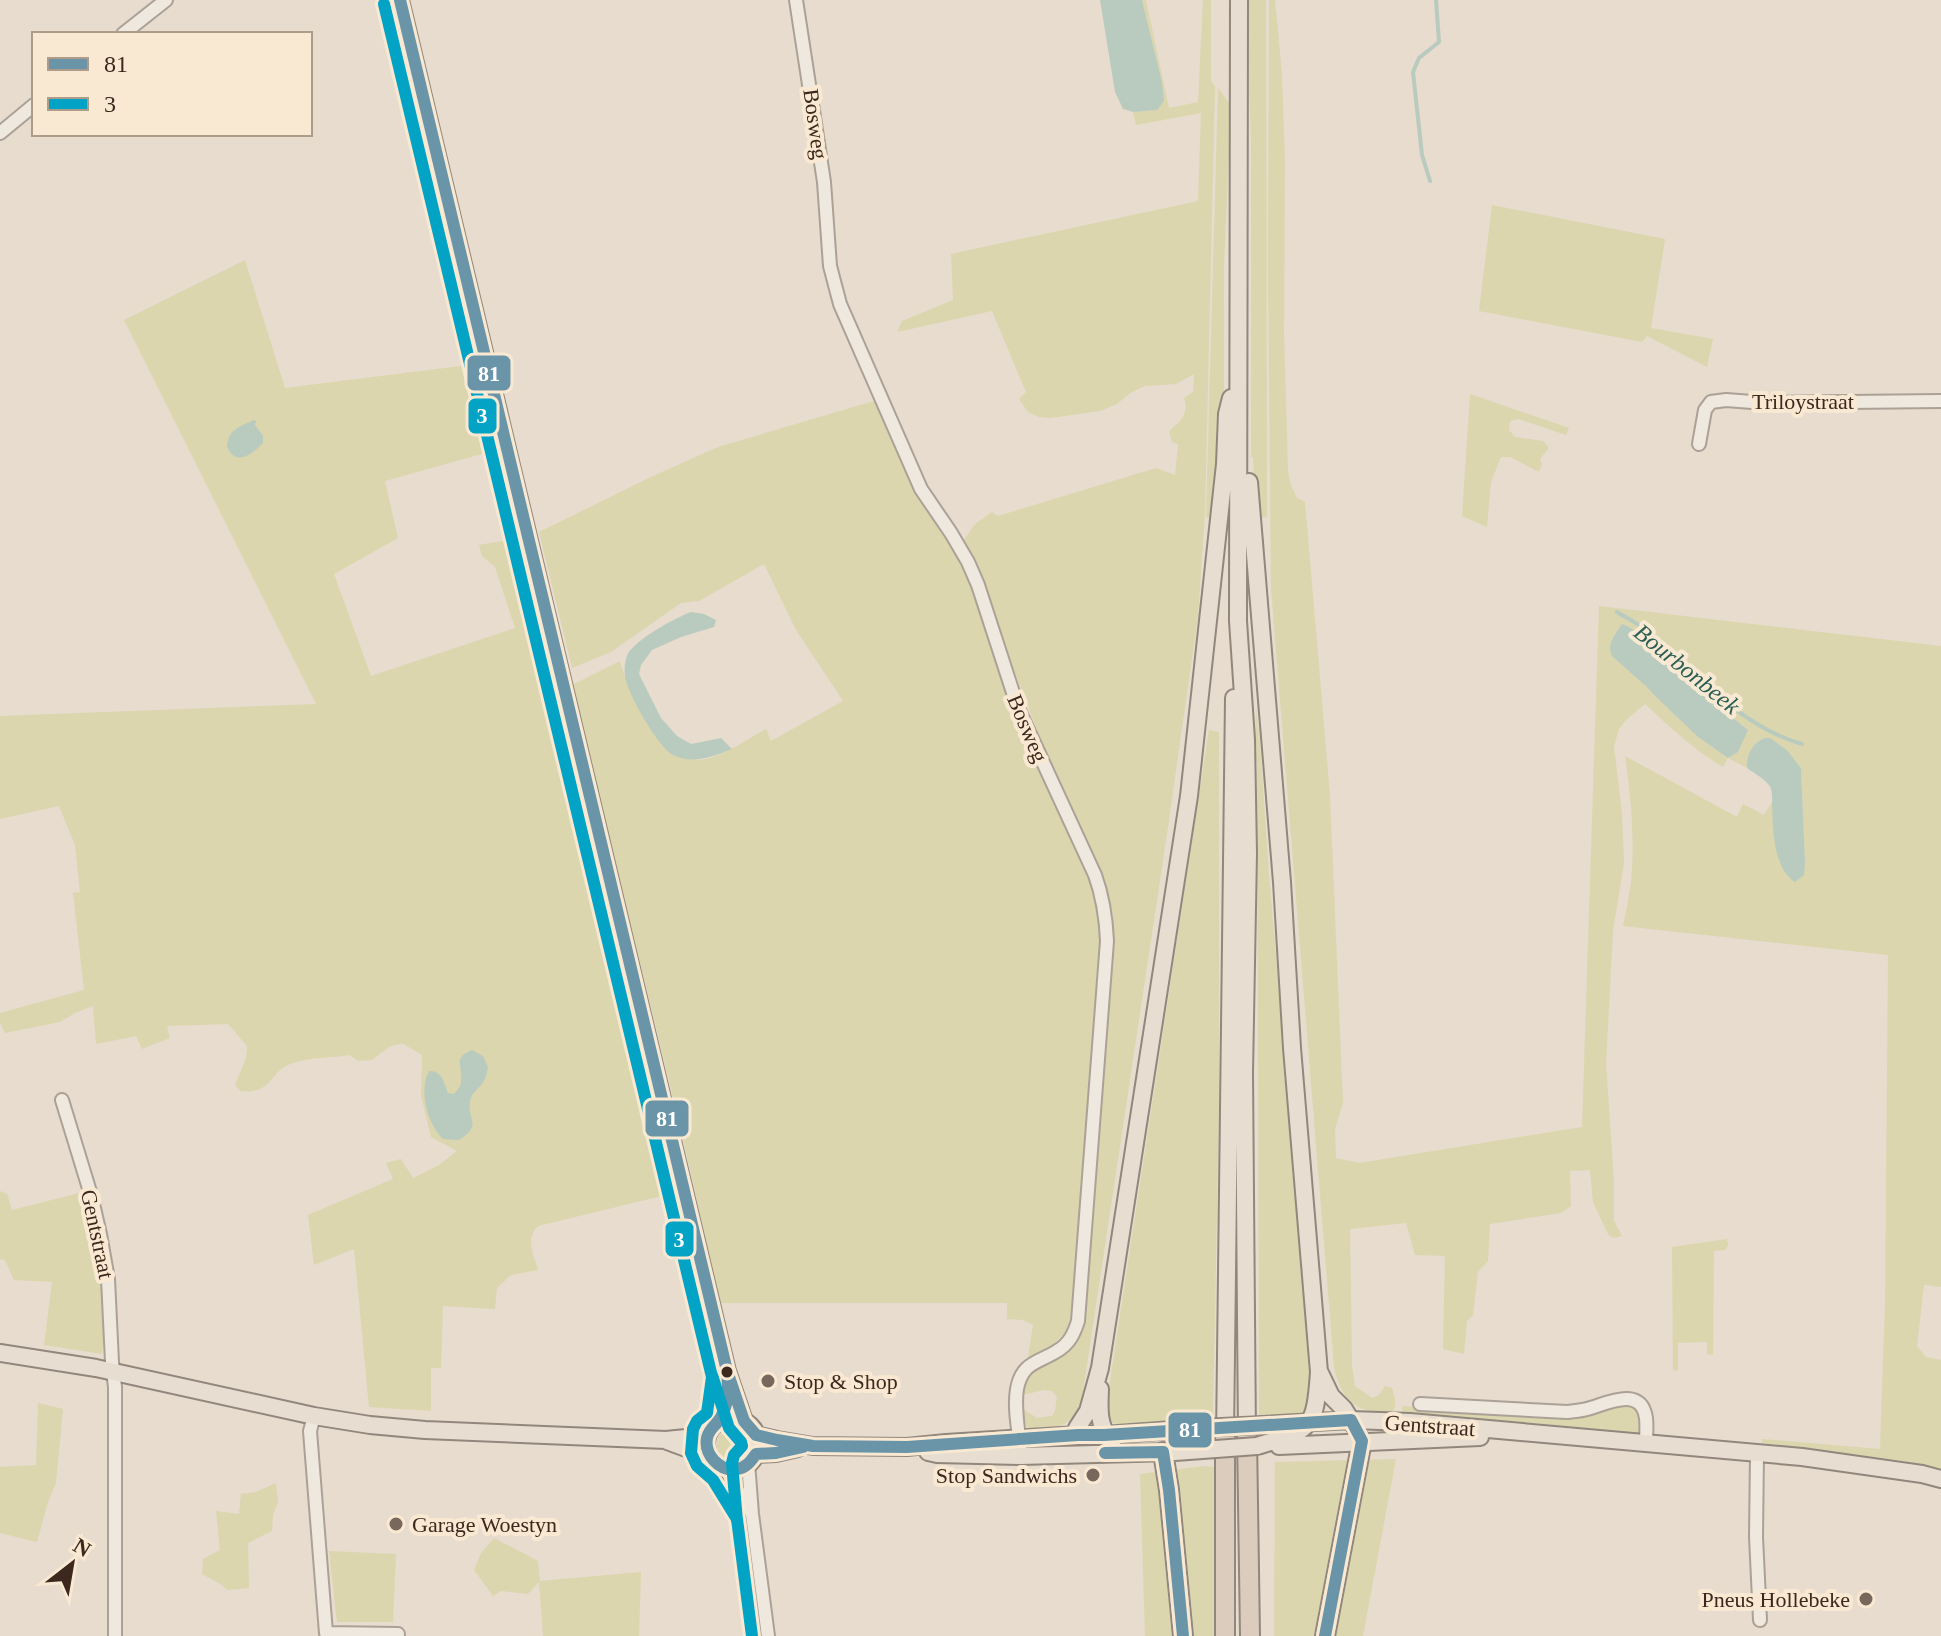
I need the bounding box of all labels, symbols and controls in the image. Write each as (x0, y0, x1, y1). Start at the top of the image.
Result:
legend (32, 32, 312, 136)
text: 81 (104, 51, 128, 77)
street label: Bosweg (798, 87, 833, 161)
text: 3 (104, 91, 116, 117)
line badge: 81 (466, 354, 512, 392)
text: 81 (478, 361, 500, 386)
street label: Triloystraat (1752, 389, 1854, 414)
line badge: 3 (467, 397, 498, 435)
text: 3 (477, 403, 488, 428)
water label: Bourbonbeek (1629, 619, 1745, 720)
street label: Bosweg (1002, 691, 1053, 766)
line badge: 81 (644, 1099, 690, 1138)
text: 81 (656, 1106, 678, 1131)
street label: Gentstraat (76, 1187, 119, 1281)
line badge: 3 (664, 1220, 695, 1258)
text: 3 (674, 1227, 685, 1252)
unlabelled marker (719, 1364, 735, 1380)
place label: Stop & Shop (784, 1369, 898, 1394)
marker: Stop & Shop (759, 1372, 777, 1390)
street label: Gentstraat (1384, 1410, 1476, 1441)
line badge: 81 (1167, 1411, 1213, 1449)
text: 81 (1179, 1417, 1201, 1442)
place label: Stop Sandwichs (936, 1463, 1077, 1488)
marker: Stop Sandwichs (1084, 1466, 1102, 1484)
place label: Garage Woestyn (412, 1512, 557, 1537)
marker: Garage Woestyn (387, 1515, 405, 1533)
north arrow (32, 1524, 112, 1604)
text: N (69, 1532, 95, 1562)
place label: Pneus Hollebeke (1702, 1587, 1850, 1612)
marker: Pneus Hollebeke (1857, 1590, 1875, 1608)

